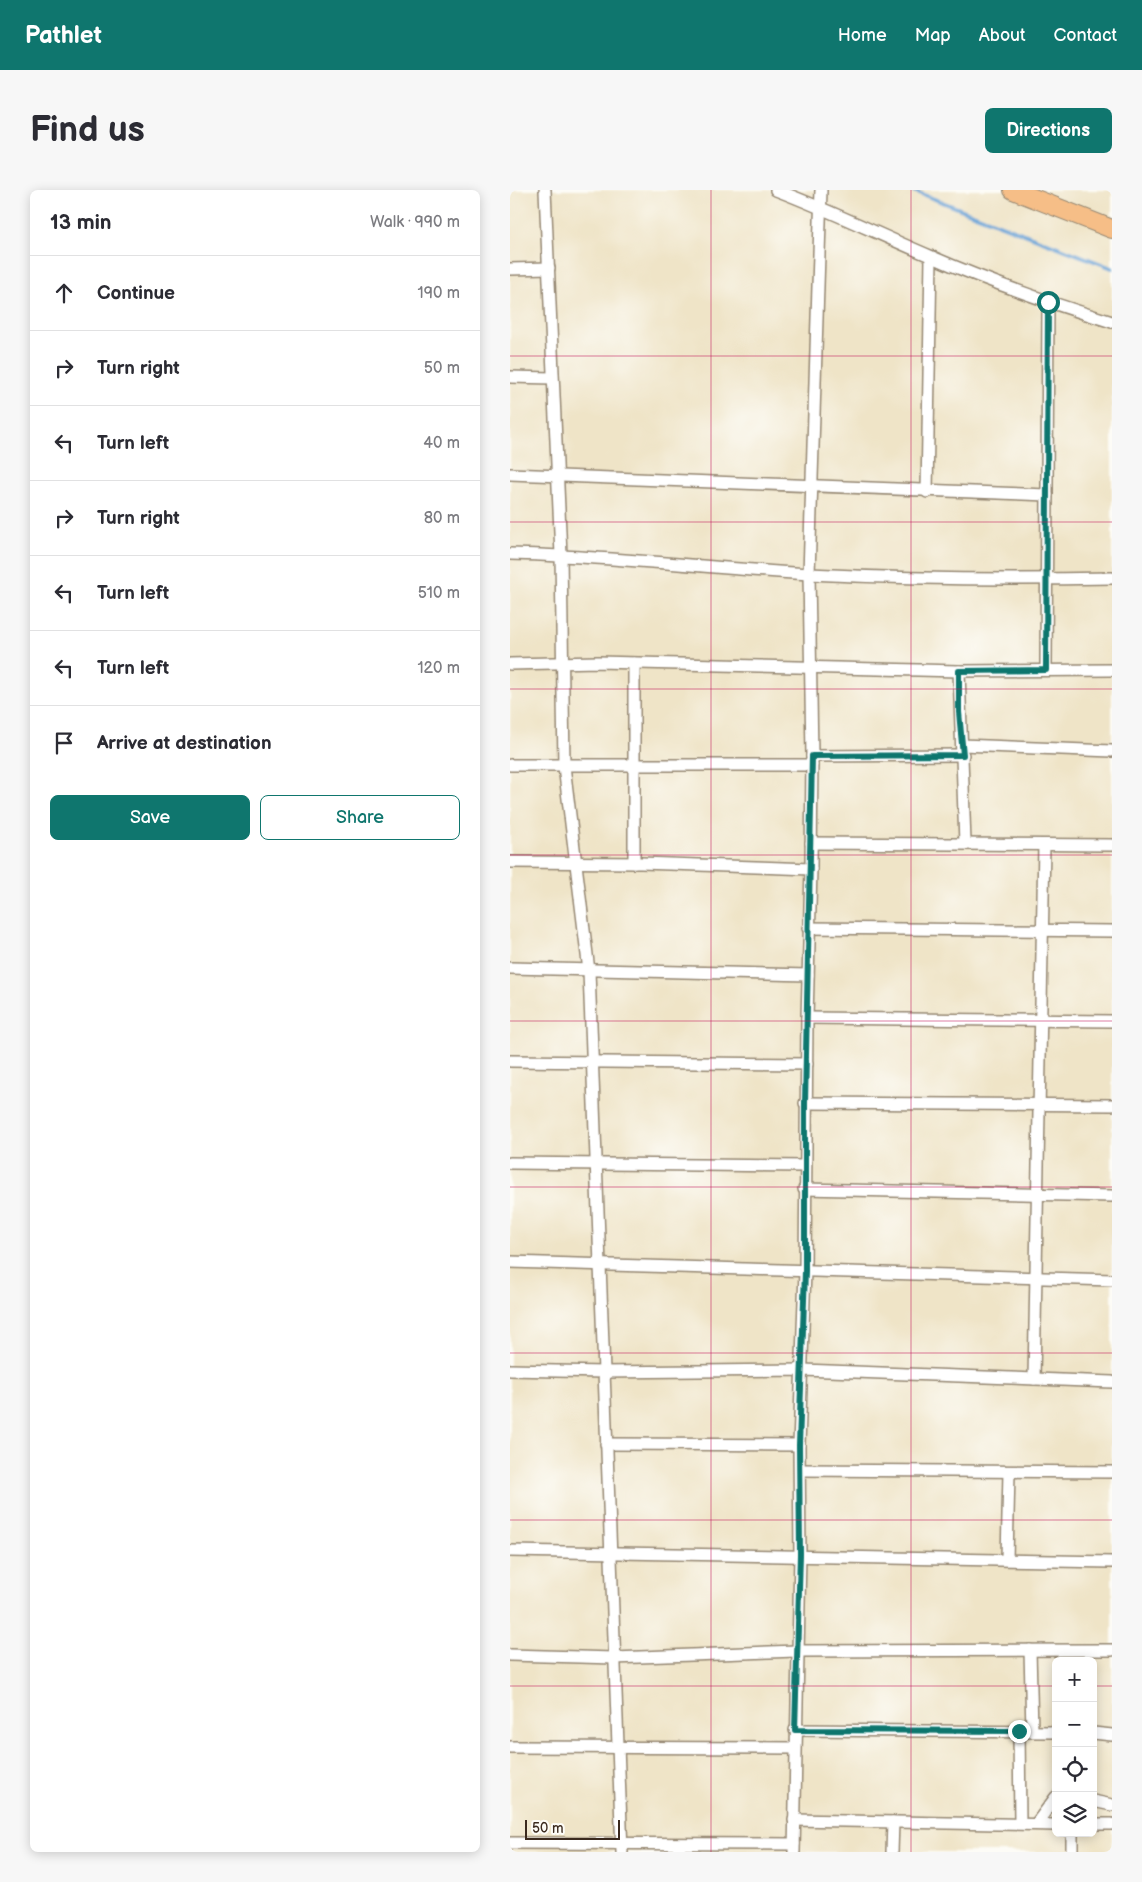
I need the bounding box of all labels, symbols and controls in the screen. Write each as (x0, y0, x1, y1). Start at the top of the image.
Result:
text: Pathlet (25, 21, 102, 50)
text: Home (838, 25, 887, 46)
text: Map (915, 25, 951, 46)
text: About (979, 25, 1026, 46)
text: Contact (1054, 25, 1117, 46)
button: Directions (985, 108, 1112, 153)
text: Find us (30, 109, 145, 152)
text: 13 min (50, 210, 112, 235)
text: Walk · 990 m (370, 213, 460, 232)
icon: ahead (50, 279, 78, 307)
text: Continue (97, 282, 175, 305)
text: 190 m (418, 284, 460, 303)
route start (1037, 291, 1060, 314)
icon: right (50, 354, 78, 382)
text: Turn right (97, 357, 180, 380)
text: 50 m (424, 359, 460, 378)
icon: left (50, 429, 78, 457)
text: Turn left (97, 432, 169, 455)
text: 40 m (423, 434, 460, 453)
icon: right (50, 504, 78, 532)
text: Turn right (97, 507, 180, 530)
text: 80 m (424, 509, 460, 528)
icon: left (50, 579, 78, 607)
text: Turn left (97, 582, 169, 605)
text: 510 m (418, 584, 460, 603)
icon: left (50, 654, 78, 682)
text: Turn left (97, 657, 169, 680)
text: 120 m (417, 659, 460, 678)
icon: arrive (50, 729, 78, 757)
text: Arrive at destination (97, 732, 272, 755)
button: Save (50, 795, 250, 840)
button: Share (260, 795, 460, 840)
map controls (1052, 1657, 1097, 1837)
button: + (1052, 1657, 1097, 1702)
button: − (1052, 1702, 1097, 1747)
route end (1008, 1720, 1031, 1743)
button: locate (1052, 1747, 1097, 1792)
button: layers (1052, 1792, 1097, 1837)
scale bar (525, 1817, 620, 1840)
text: 50 m (532, 1820, 564, 1837)

